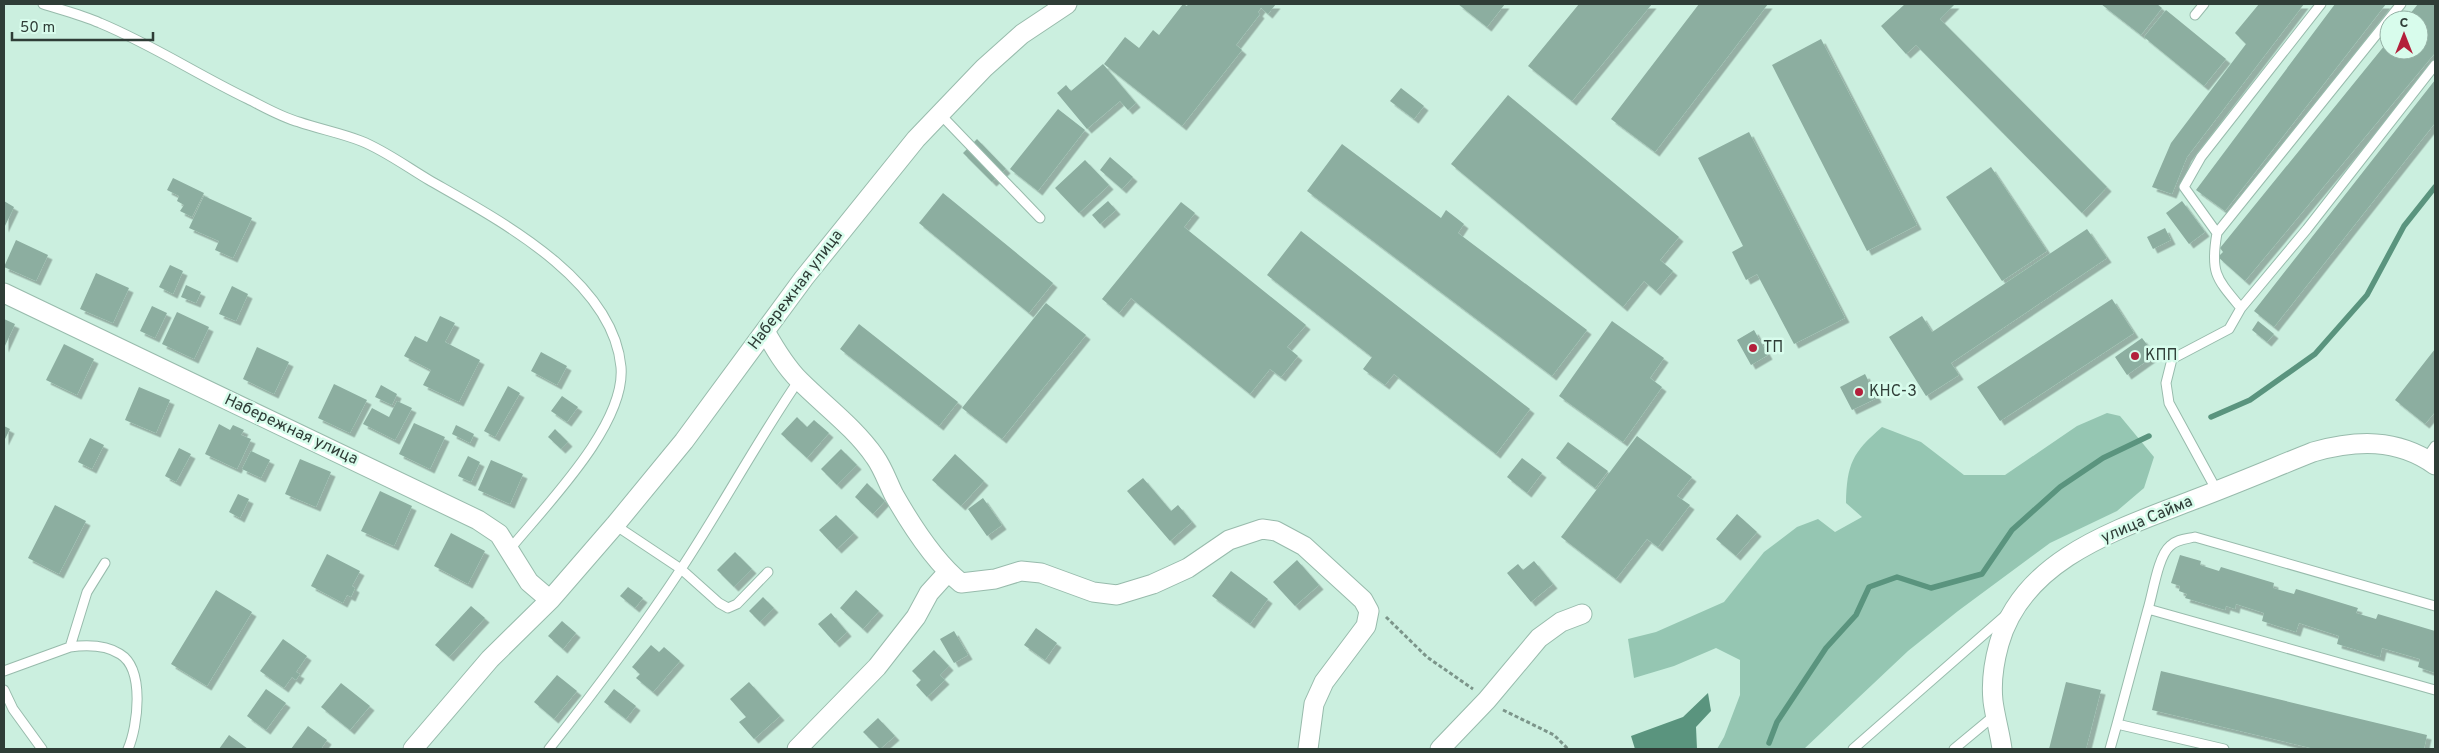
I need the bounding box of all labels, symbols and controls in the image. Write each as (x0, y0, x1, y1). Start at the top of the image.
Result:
scale bar (12, 10, 154, 42)
north arrow (2379, 10, 2429, 60)
text: С (2400, 15, 2409, 32)
text: 50 m (20, 19, 55, 38)
street label: Набережная улица (744, 226, 848, 354)
place label: ТП (1763, 338, 1783, 358)
marker: ТП (1747, 342, 1759, 354)
place label: КПП (2145, 346, 2178, 366)
marker: КПП (2129, 350, 2141, 362)
place label: КНС-3 (1869, 382, 1917, 402)
marker: КНС-3 (1853, 386, 1865, 398)
street label: Набережная улица (221, 390, 361, 470)
street label: улица Сайма (2098, 492, 2196, 548)

